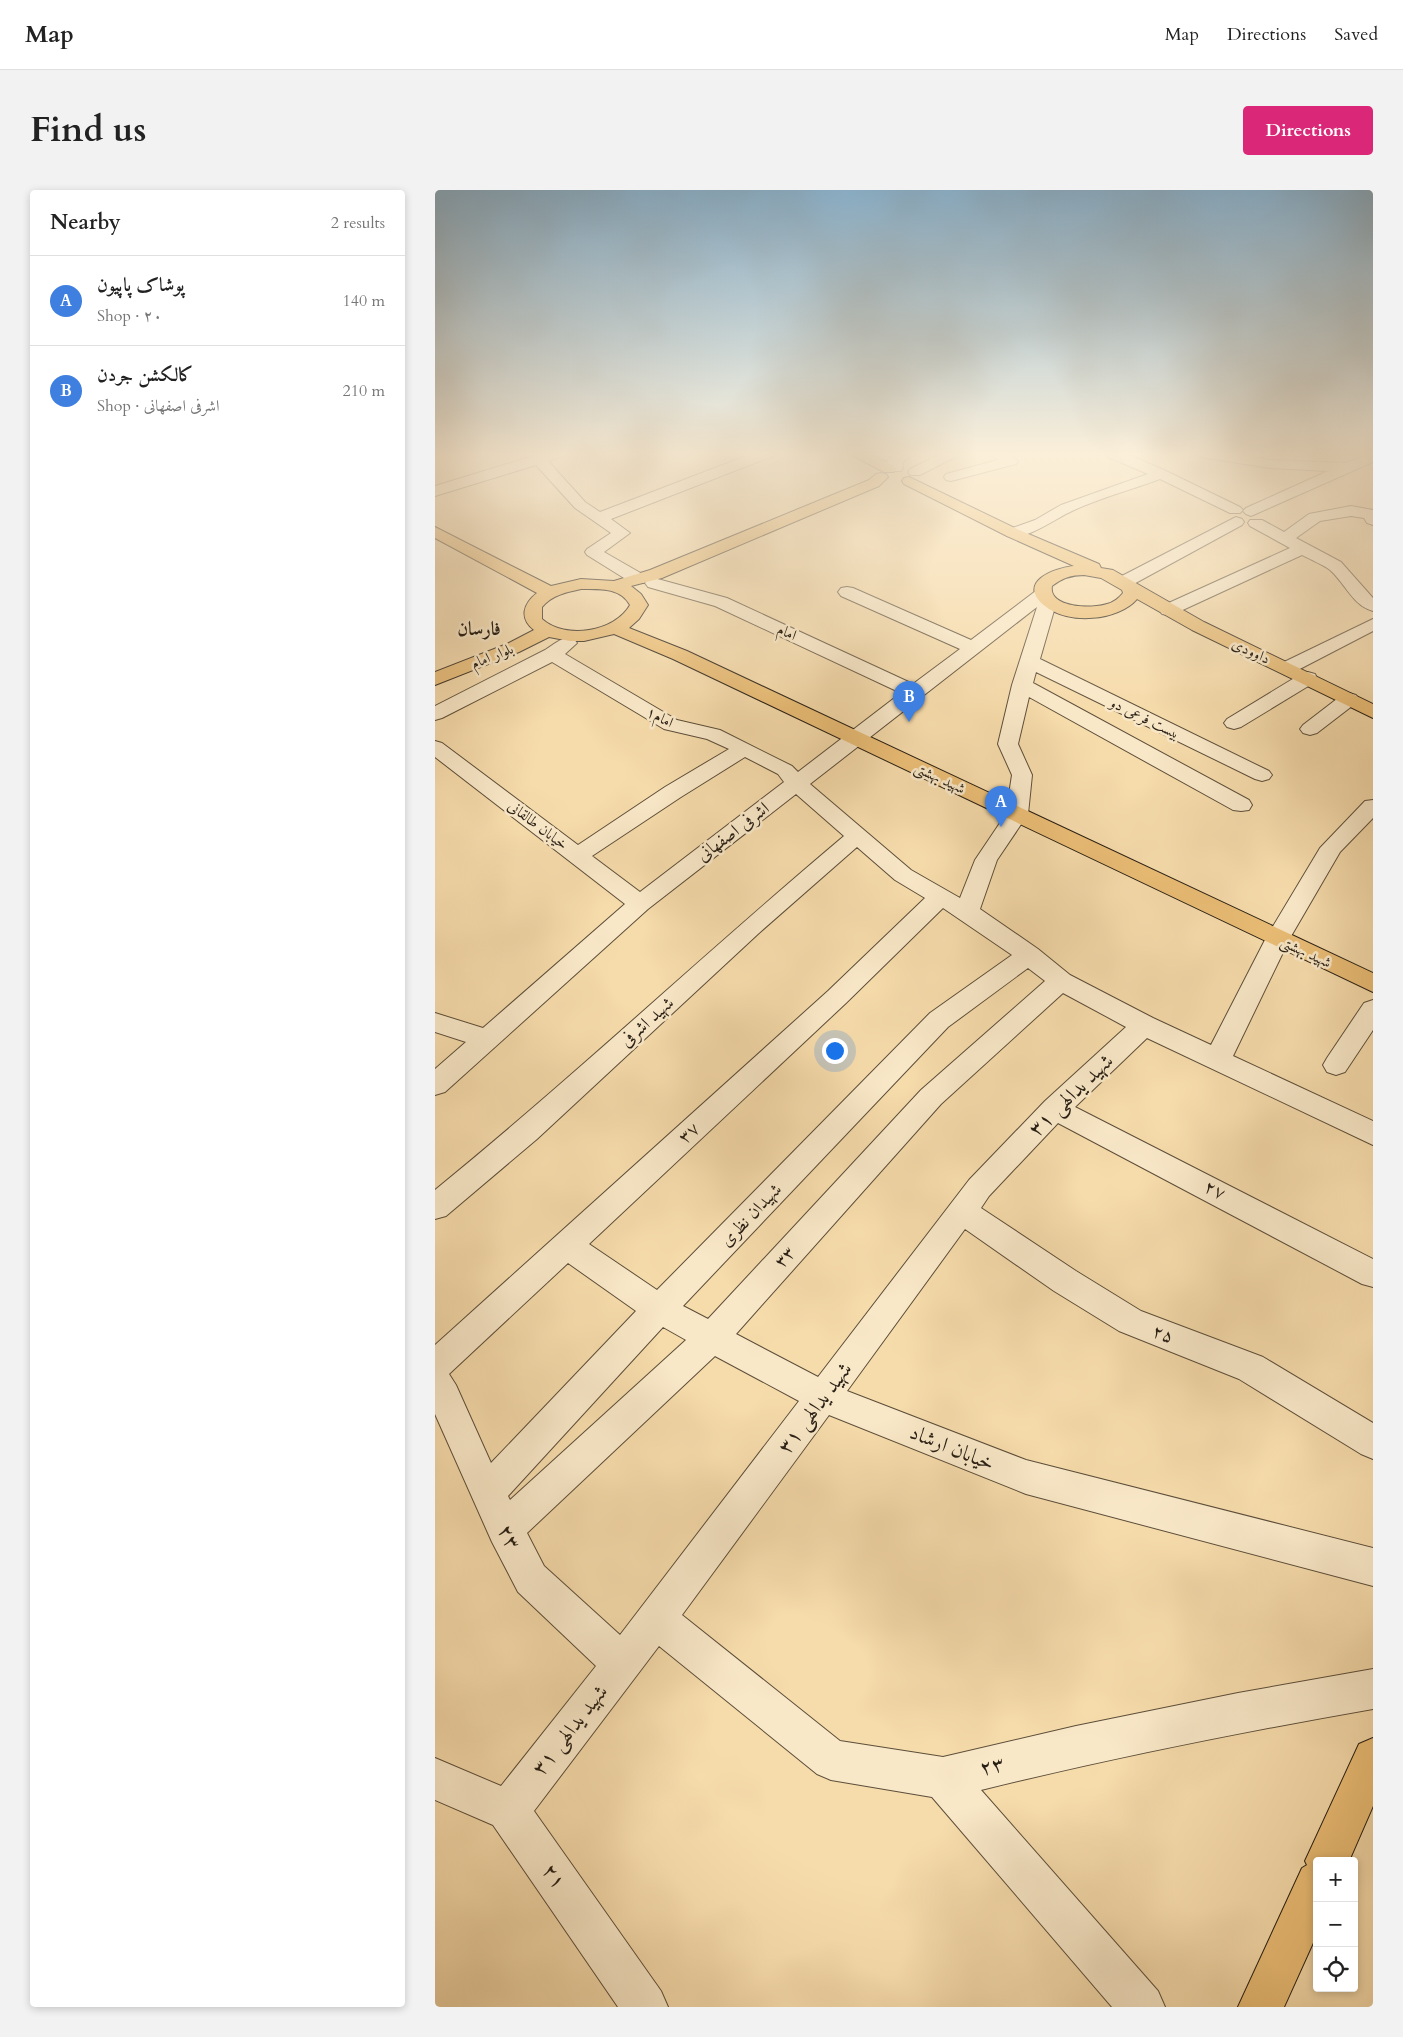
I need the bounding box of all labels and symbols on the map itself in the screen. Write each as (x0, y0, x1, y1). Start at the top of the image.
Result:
district label: فارسان (457, 616, 501, 642)
street label: امام (773, 619, 800, 648)
street label: داوودی (1229, 633, 1273, 669)
street label: بلوار امام (468, 638, 517, 676)
pin: B (893, 681, 925, 722)
street label: بیست فرعی دو (1105, 692, 1183, 744)
street label: امام۱ (642, 702, 677, 735)
street label: شهید بهشتی (911, 757, 969, 799)
pin: A (985, 786, 1017, 827)
street label: خیابان طالقانی (504, 796, 572, 854)
street label: اشرفی اصفهانی (691, 796, 775, 868)
street label: شهید بهشتی (1277, 931, 1335, 973)
street label: شهید اشرفی (614, 991, 680, 1053)
your location (822, 1038, 848, 1064)
street label: ۳۱ شهید یدالهی (1022, 1047, 1120, 1143)
street label: ۳۷ (673, 1117, 705, 1149)
street label: ۲۷ (1200, 1174, 1230, 1206)
street label: شهیدان نظری (714, 1178, 788, 1252)
street label: ۳۳ (769, 1241, 801, 1273)
street label: ۲۵ (1149, 1318, 1177, 1350)
street label: ۳۱ شهید یدالهی (771, 1356, 859, 1460)
street label: خیابان ارشاد (905, 1418, 999, 1478)
street label: ۲۳ (491, 1519, 527, 1555)
street label: ۳۱ شهید یدالهی (525, 1679, 615, 1781)
street label: ۲۳ (977, 1749, 1007, 1783)
street label: ۲۱ (535, 1858, 573, 1894)

